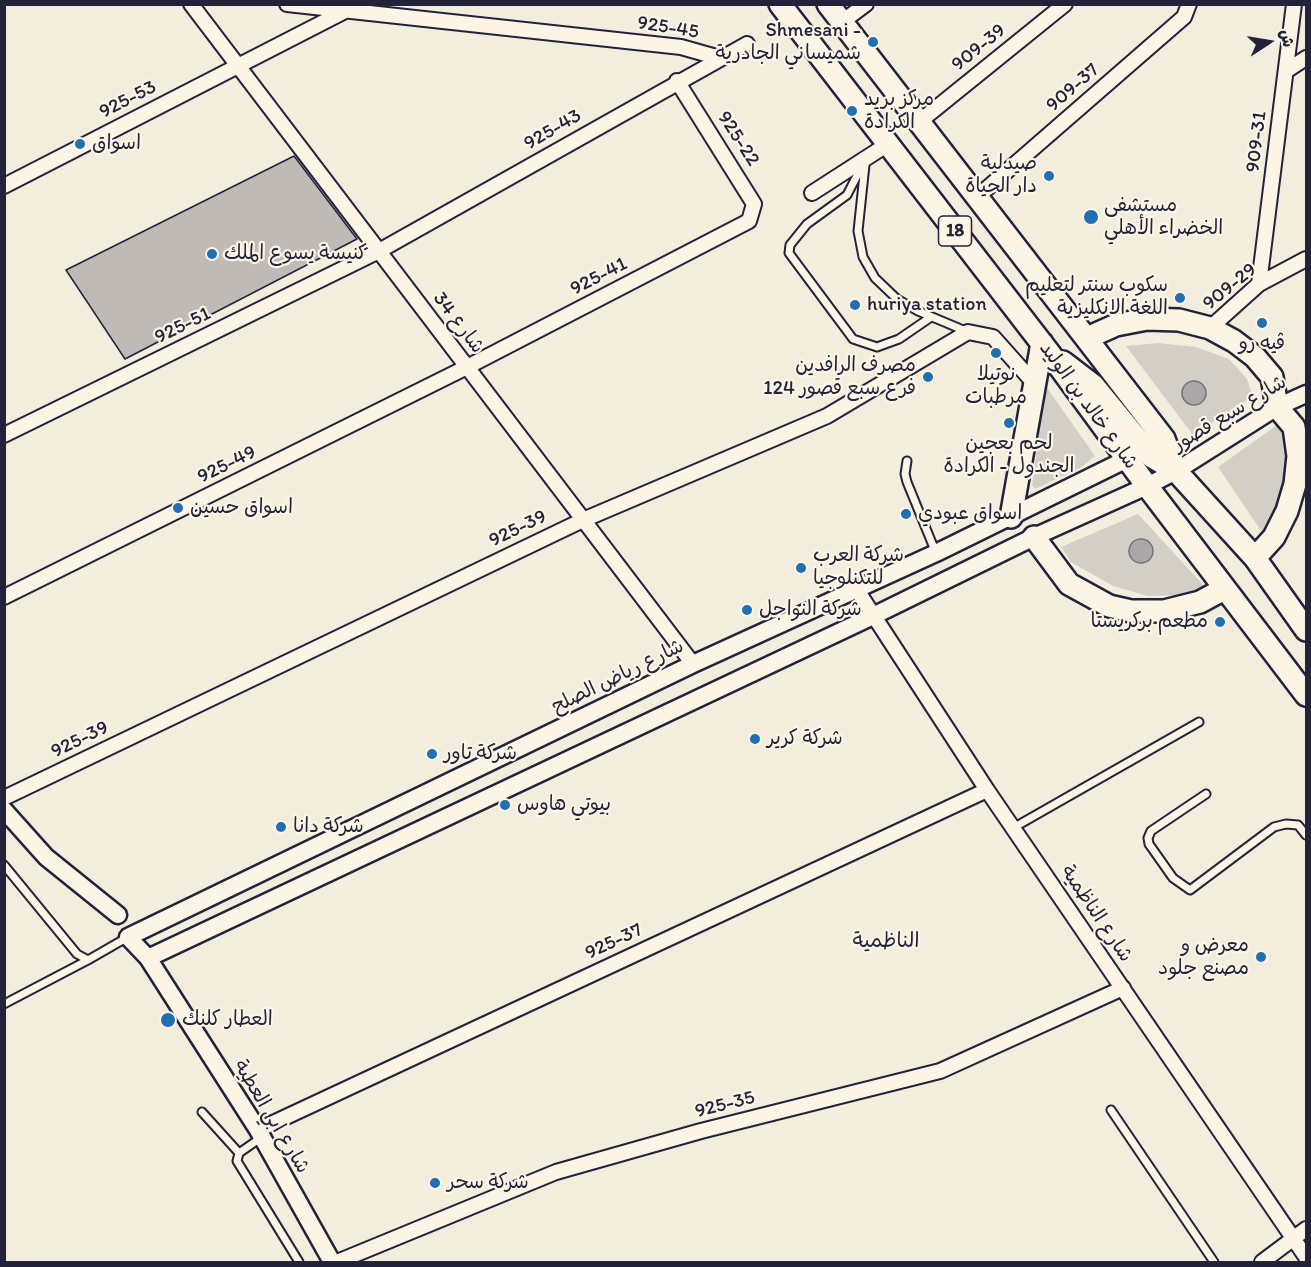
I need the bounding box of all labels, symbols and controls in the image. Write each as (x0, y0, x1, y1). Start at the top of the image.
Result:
street label: 925-45 (635, 11, 701, 45)
north arrow (1239, 12, 1299, 72)
place label: Shmesani - شميساني الجادرية (716, 19, 861, 66)
street label: 909-39 (947, 19, 1011, 77)
text: ش (1276, 28, 1298, 49)
marker: Shmesani - شميساني الجادرية (866, 35, 880, 49)
street label: 909-37 (1042, 59, 1104, 117)
street label: 925-53 (95, 75, 161, 125)
place label: مركز بريد الكرادة (864, 88, 934, 135)
street label: 925-43 (520, 104, 586, 156)
marker: مركز بريد الكرادة (845, 104, 859, 118)
street label: 925-22 (711, 107, 765, 171)
street label: 909-31 (1241, 110, 1273, 174)
place label: اسواق (92, 132, 141, 156)
marker: اسواق (73, 137, 87, 151)
place label: صيدلية دار الحياة (965, 152, 1037, 199)
marker: صيدلية دار الحياة (1042, 169, 1056, 183)
place label: مستشفى الخضراء الأهلي (1104, 194, 1223, 241)
marker: مستشفى الخضراء الأهلي (1082, 208, 1100, 226)
road number: 18 (938, 216, 972, 246)
place label: كنيسة يسوع الملك (224, 242, 367, 266)
marker: كنيسة يسوع الملك (205, 247, 219, 261)
street label: 925-41 (566, 253, 632, 301)
street label: 909-29 (1198, 258, 1262, 316)
place label: سكوب سنتر لتعليم اللغة الانكليزية (1025, 274, 1168, 321)
street label: شارع 34 (427, 288, 489, 358)
marker: سكوب سنتر لتعليم اللغة الانكليزية (1173, 291, 1187, 305)
place label: huriya station (867, 293, 987, 317)
marker: huriya station (848, 298, 862, 312)
street label: 925-51 (151, 302, 215, 350)
marker: ڤيه رو (1255, 316, 1269, 330)
place label: ڤيه رو (1239, 332, 1285, 356)
street label: شارع خالد بن الوليد (1034, 337, 1142, 475)
marker: نوتيلا مرطبات (989, 346, 1003, 360)
place label: مصرف الرافدين فرع سبع قصور 124 (763, 354, 916, 401)
place label: نوتيلا مرطبات (965, 363, 1027, 410)
marker: مصرف الرافدين فرع سبع قصور 124 (921, 370, 935, 384)
street label: شارع سبع قصور (1169, 371, 1291, 457)
marker: لحم بعجين الجندول - الكرادة (1002, 416, 1016, 430)
place label: لحم بعجين الجندول - الكرادة (944, 432, 1074, 479)
street label: 925-49 (194, 441, 260, 489)
place label: اسواق حسين (190, 496, 293, 520)
marker: اسواق حسين (171, 501, 185, 515)
place label: اسواق عبودي (918, 502, 1022, 526)
street label: 925-39 (485, 505, 551, 553)
marker: اسواق عبودي (899, 507, 913, 521)
place label: شركة العرب للتكنلوجيا (813, 544, 904, 591)
marker: شركة العرب للتكنلوجيا (794, 561, 808, 575)
place label: شركة النواجل (759, 598, 862, 622)
marker: شركة النواجل (740, 603, 754, 617)
place label: مطعم بركريستا (1090, 610, 1208, 634)
marker: مطعم بركريستا (1213, 615, 1227, 629)
street label: شارع رياض الصلح (548, 635, 688, 719)
street label: 925-39 (47, 716, 113, 764)
place label: شركة كرير (767, 727, 843, 751)
marker: شركة كرير (748, 732, 762, 746)
place label: شركة تاور (444, 742, 517, 766)
marker: شركة تاور (425, 747, 439, 761)
place label: بيوتي هاوس (517, 793, 611, 817)
marker: بيوتي هاوس (498, 798, 512, 812)
place label: شركة دانا (293, 815, 364, 839)
marker: شركة دانا (274, 820, 288, 834)
street label: شارع الناظمية (1055, 861, 1137, 967)
street label: 925-37 (582, 918, 646, 966)
district label: الناظمية (852, 929, 920, 955)
place label: معرض و مصنع جلود (1158, 934, 1249, 981)
marker: معرض و مصنع جلود (1254, 950, 1268, 964)
place label: العطار كلنك (182, 1008, 273, 1032)
marker: العطار كلنك (159, 1011, 177, 1029)
street label: شارع ابي العطية (228, 1056, 314, 1178)
street label: 925-35 (693, 1086, 757, 1124)
place label: شركة سحر (447, 1171, 529, 1195)
marker: شركة سحر (428, 1176, 442, 1190)

